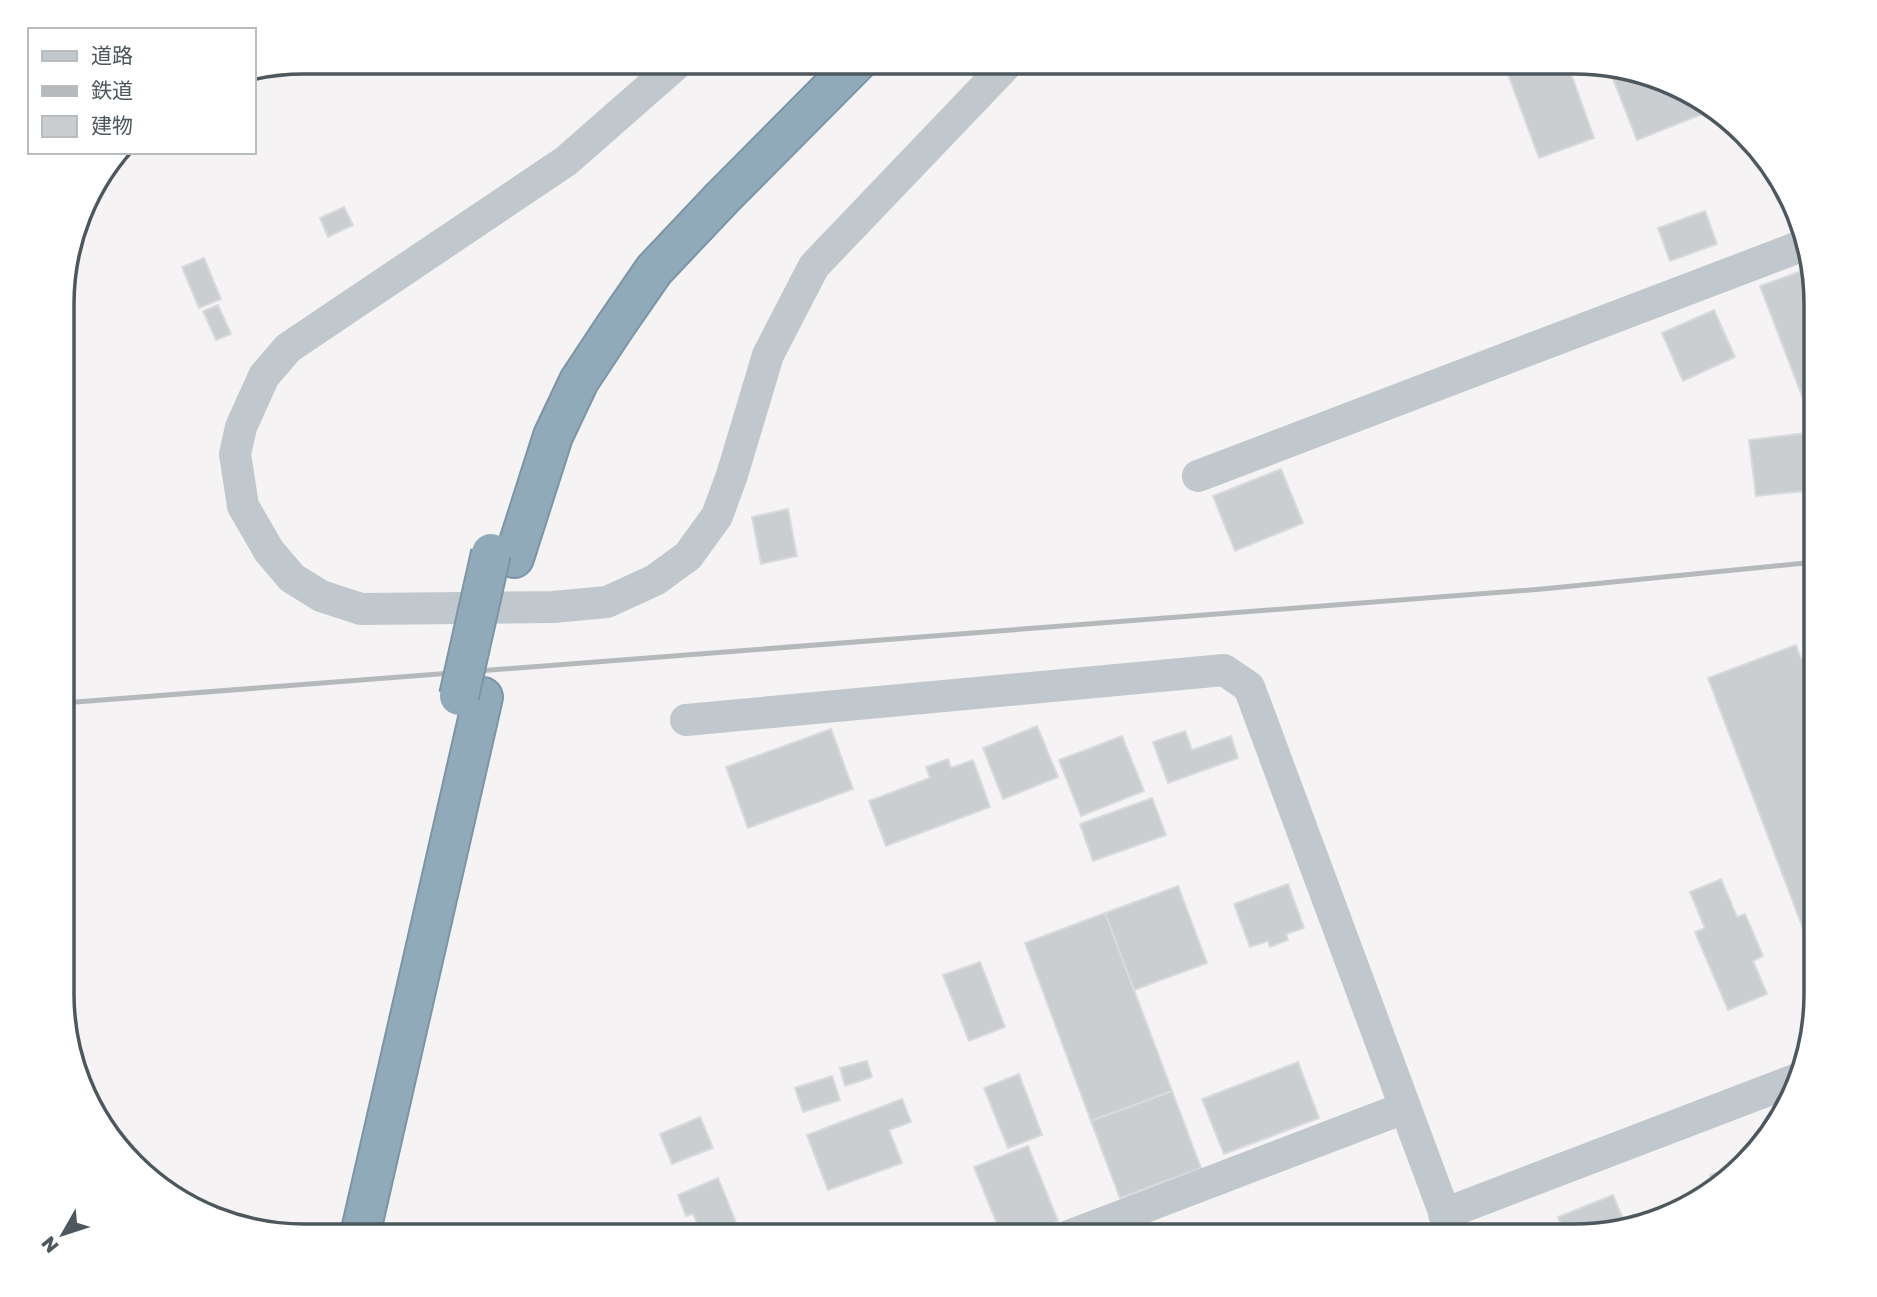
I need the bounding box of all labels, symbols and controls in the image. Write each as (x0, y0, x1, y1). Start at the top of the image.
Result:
legend (28, 28, 256, 154)
text: 道路 (91, 42, 133, 68)
text: 鉄道 (91, 77, 133, 103)
text: 建物 (91, 112, 133, 138)
north arrow (28, 1199, 98, 1269)
text: N (36, 1232, 63, 1258)

